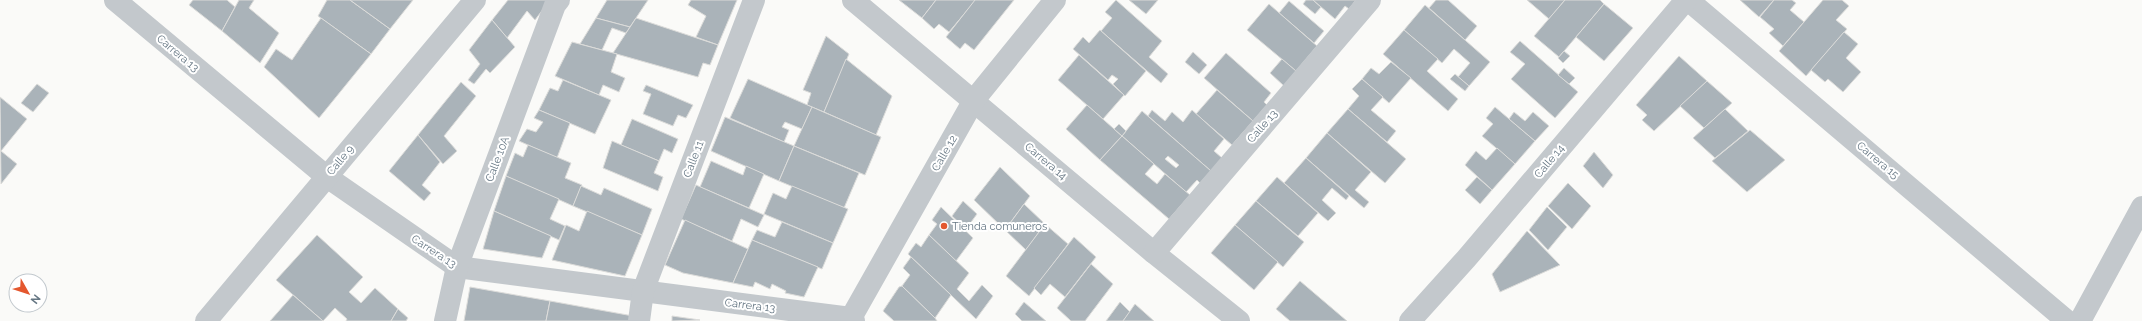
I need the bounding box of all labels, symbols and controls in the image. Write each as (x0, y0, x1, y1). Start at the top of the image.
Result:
street label: Carrera 13 (154, 32, 201, 75)
street label: Calle 13 (1245, 107, 1280, 145)
street label: Calle 12 (929, 133, 960, 173)
street label: Calle 10A (483, 134, 512, 184)
street label: Calle 11 (681, 139, 706, 179)
street label: Carrera 15 (1854, 139, 1901, 182)
street label: Carrera 14 (1022, 140, 1069, 183)
street label: Calle 14 (1532, 142, 1567, 181)
street label: Calle 9 (324, 143, 357, 178)
place label: Tienda comuneros (952, 220, 1047, 233)
marker: Tienda comuneros (939, 221, 949, 231)
street label: Carrera 13 (409, 232, 459, 271)
north arrow (8, 273, 48, 313)
text: N (28, 292, 43, 306)
street label: Carrera 13 (724, 296, 776, 315)

